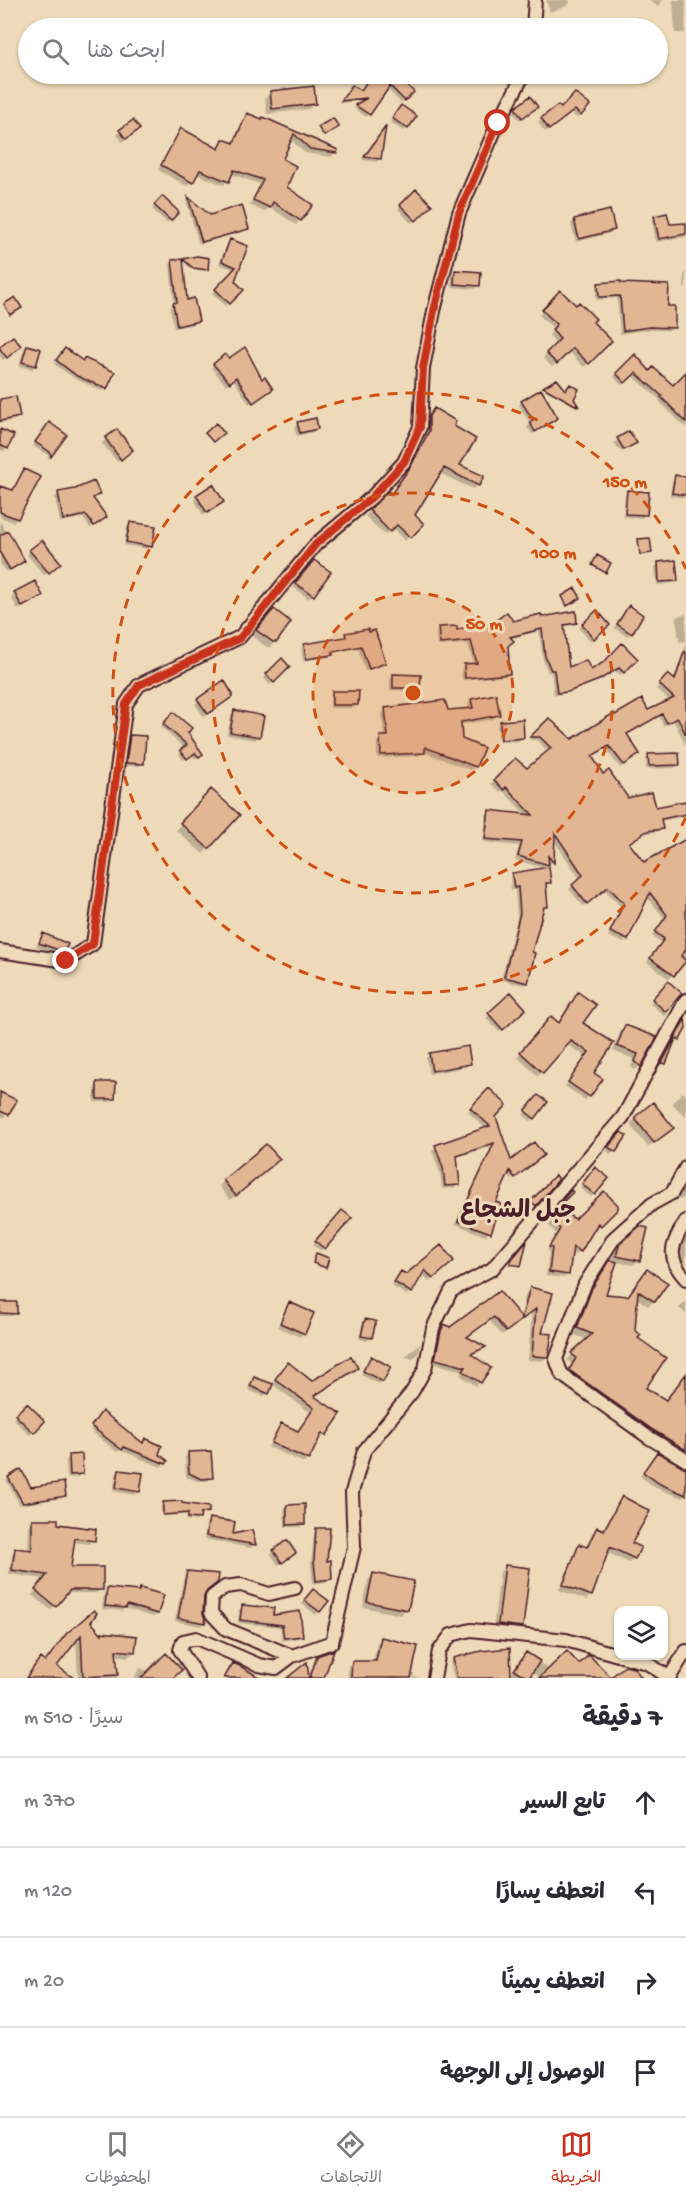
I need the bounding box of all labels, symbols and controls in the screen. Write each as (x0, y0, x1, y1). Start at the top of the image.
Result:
search box (18, 18, 668, 84)
icon: search (39, 35, 72, 68)
text: ابحث هنا (87, 40, 166, 66)
route start (484, 109, 510, 135)
text: 150 m (602, 473, 647, 494)
text: 100 m (531, 544, 577, 565)
text: 50 m (466, 615, 503, 636)
centre of rings (403, 683, 423, 703)
route end (52, 947, 78, 973)
district label: جبل الشجاع (460, 1198, 576, 1227)
map controls (614, 1606, 668, 1660)
button: layers (614, 1606, 668, 1660)
text: 7 دقيقة (582, 1705, 662, 1736)
text: سيرًا · 510 m (24, 1708, 123, 1731)
icon: ahead (629, 1786, 662, 1819)
text: 370 m (24, 1791, 75, 1814)
text: تابع السير (521, 1791, 605, 1817)
icon: left (629, 1876, 662, 1909)
text: 120 m (24, 1881, 72, 1904)
text: انعطف يسارًا (496, 1881, 605, 1907)
icon: right (629, 1966, 662, 1999)
text: 20 m (24, 1971, 64, 1994)
text: انعطف يمينًا (502, 1971, 605, 1997)
icon: arrive (629, 2056, 662, 2089)
text: الوصول إلى الوجهة (440, 2061, 605, 2087)
tab: المحفوظات (85, 2128, 151, 2191)
tab: الاتجاهات (320, 2128, 382, 2191)
tab: الخريطة (551, 2128, 601, 2191)

